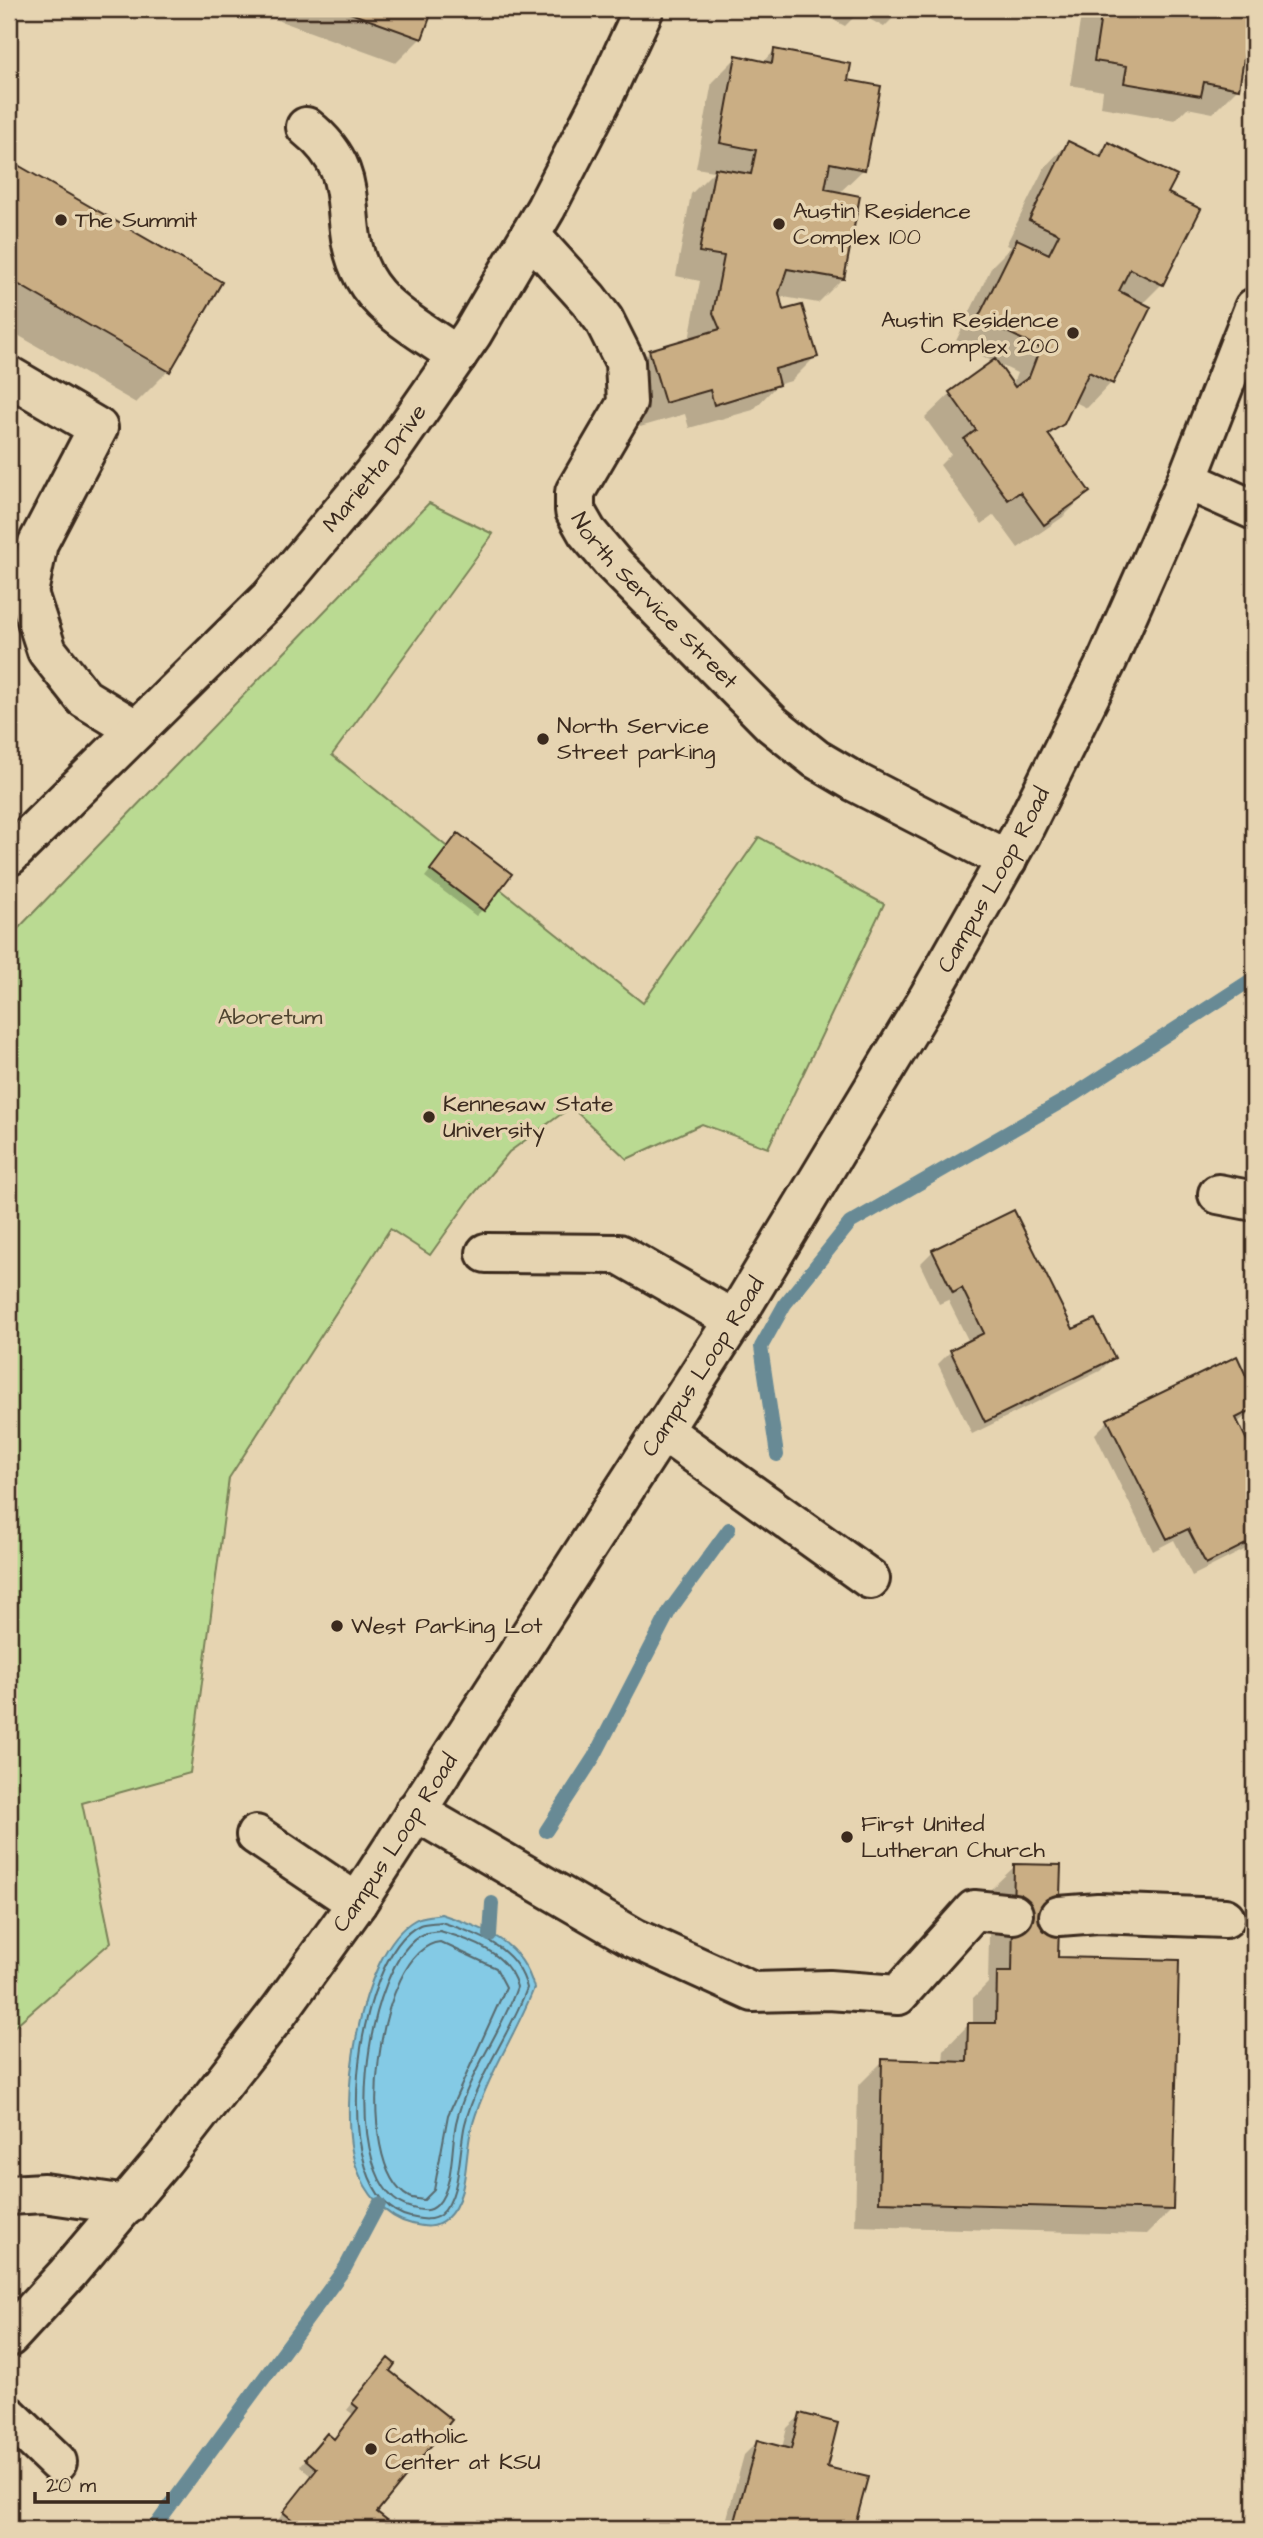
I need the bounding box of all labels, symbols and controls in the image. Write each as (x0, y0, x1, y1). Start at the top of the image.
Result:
place label: Austin Residence Complex 100 (793, 195, 971, 253)
place label: The Summit (75, 204, 198, 236)
marker: The Summit (53, 212, 69, 228)
marker: Austin Residence Complex 100 (771, 216, 787, 232)
place label: Austin Residence Complex 200 (881, 304, 1059, 362)
marker: Austin Residence Complex 200 (1065, 325, 1081, 341)
street label: Marietta Drive (315, 398, 435, 539)
street label: North Service Street (563, 506, 746, 697)
place label: North Service Street parking (557, 710, 715, 769)
marker: North Service Street parking (535, 731, 551, 747)
street label: Campus Loop Road (929, 782, 1058, 979)
park label: Aboretum (218, 1001, 322, 1033)
place label: Kennesaw State University (443, 1088, 613, 1147)
marker: Kennesaw State University (421, 1109, 437, 1125)
street label: Campus Loop Road (634, 1271, 773, 1463)
place label: West Parking Lot (351, 1610, 543, 1643)
marker: West Parking Lot (329, 1618, 345, 1634)
street label: Campus Loop Road (325, 1747, 466, 1939)
place label: First United Lutheran Church (861, 1808, 1045, 1866)
marker: First United Lutheran Church (839, 1829, 855, 1845)
place label: Catholic Center at KSU (385, 2420, 541, 2478)
marker: Catholic Center at KSU (363, 2441, 379, 2457)
scale bar (35, 2461, 168, 2505)
text: 20 m (46, 2471, 97, 2500)

